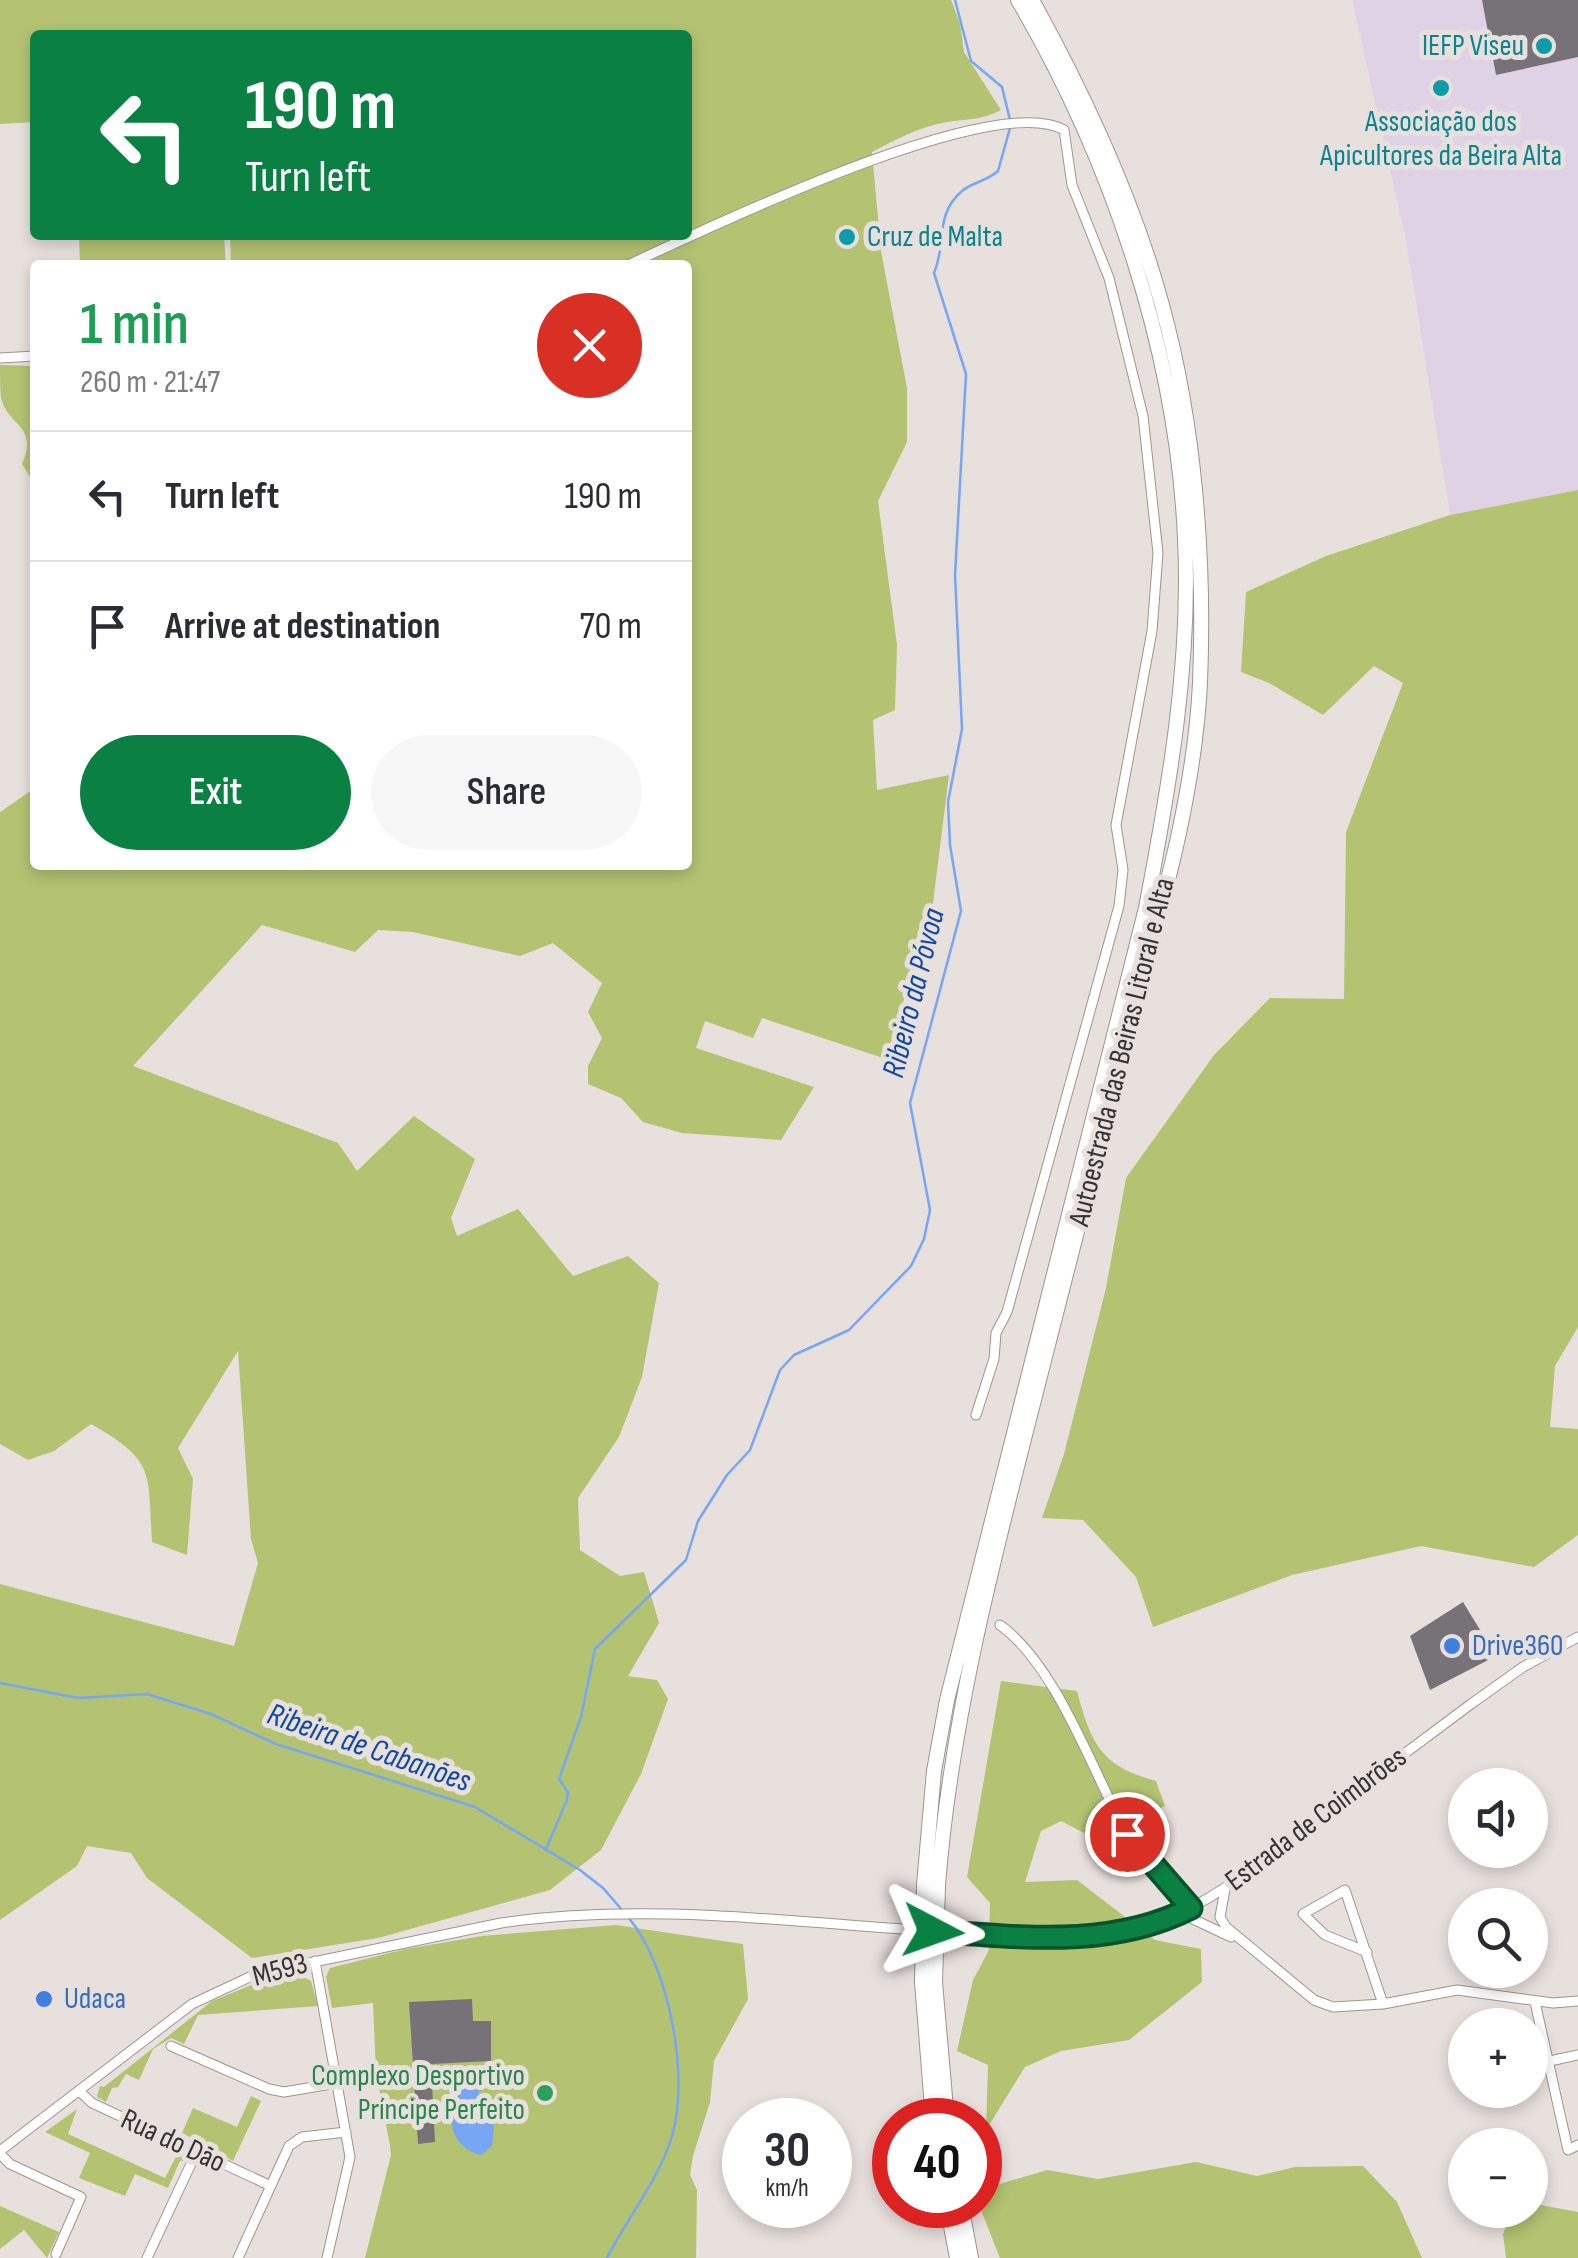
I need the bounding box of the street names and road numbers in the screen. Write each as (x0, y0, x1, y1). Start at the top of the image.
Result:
street label: Autoestrada das Beiras Litoral e Alta (1061, 874, 1183, 1231)
street label: Estrada de Coimbrões (1218, 1739, 1414, 1899)
street label: M593 (248, 1945, 312, 1995)
street label: Rua do Dão (115, 2101, 231, 2181)

